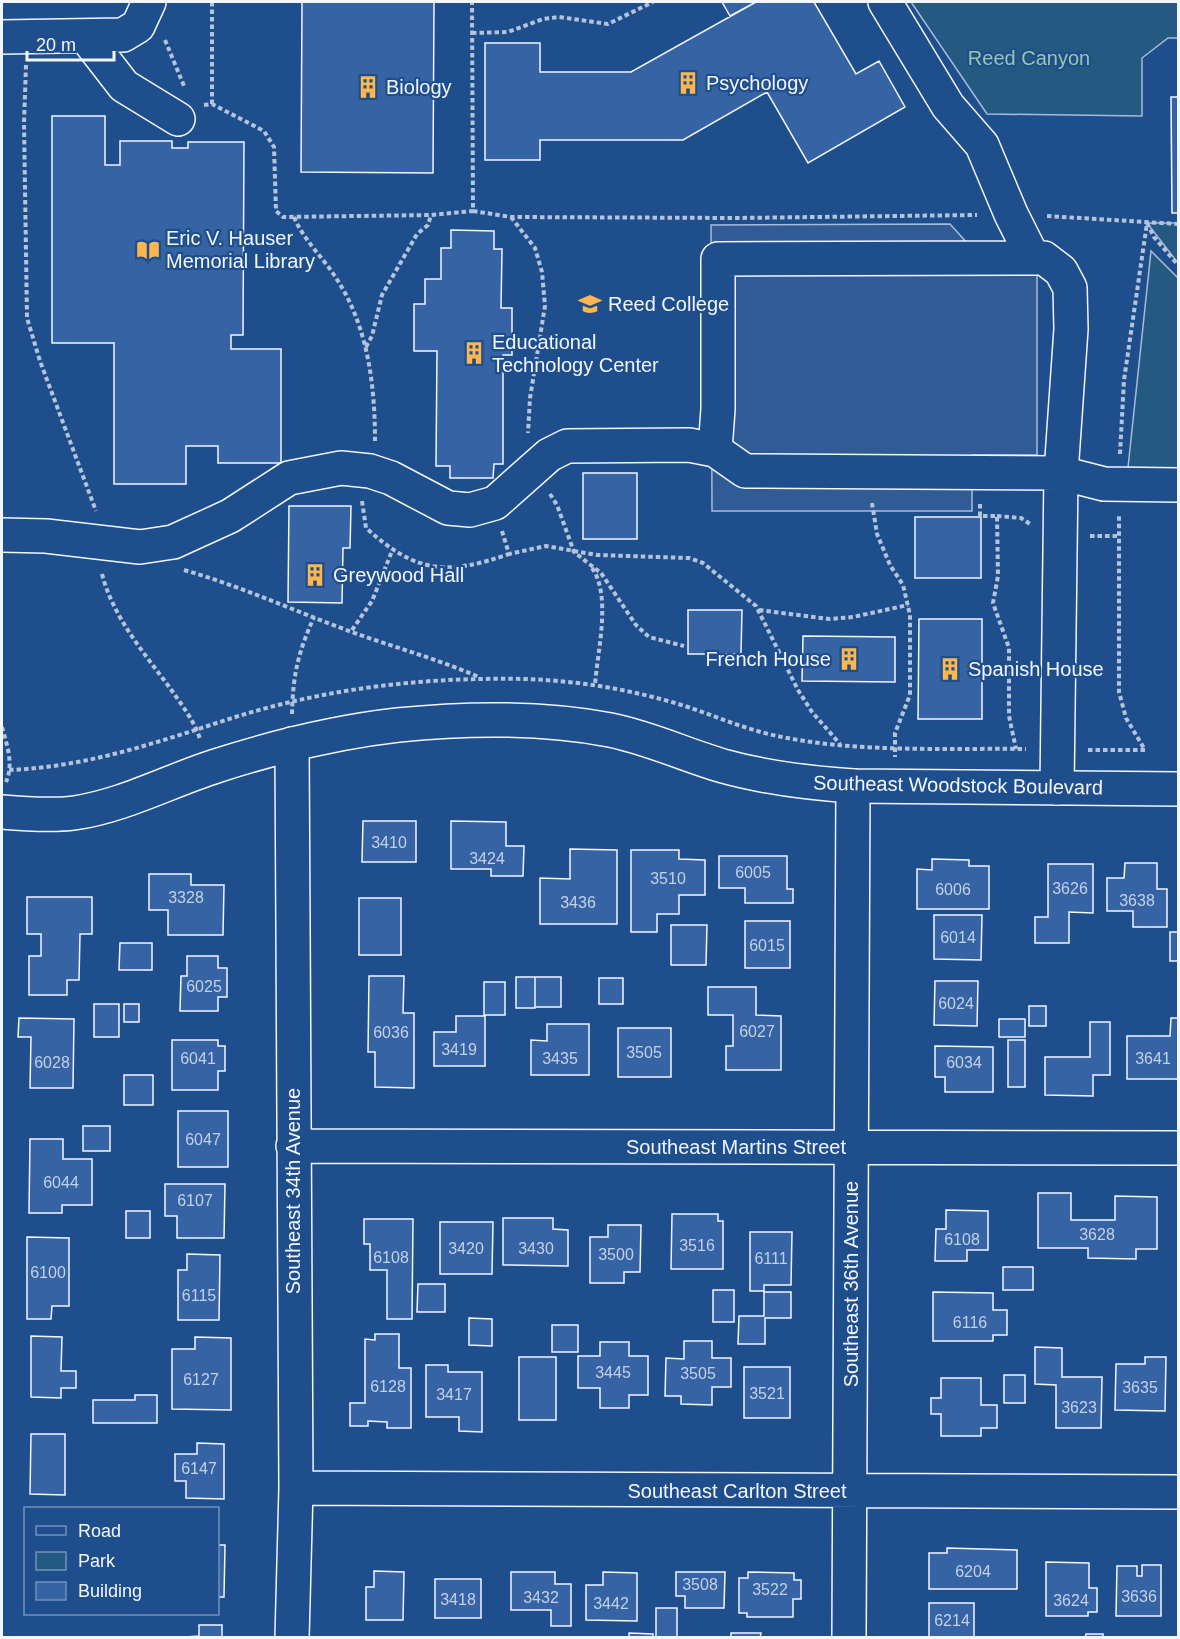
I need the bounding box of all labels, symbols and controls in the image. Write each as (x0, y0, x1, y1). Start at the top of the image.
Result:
scale bar (27, 24, 114, 62)
text: 20 m (36, 35, 76, 55)
park label: Reed Canyon (968, 47, 1090, 69)
building icon: Psychology (675, 70, 701, 96)
place label: Psychology (706, 72, 808, 94)
building icon: Biology (355, 74, 381, 100)
place label: Biology (386, 76, 452, 98)
place label: Eric V. Hauser Memorial Library (166, 227, 315, 272)
library icon: Eric V. Hauser Memorial Library (135, 237, 161, 263)
school or university icon: Reed College (577, 291, 603, 317)
place label: Reed College (608, 293, 729, 315)
place label: Educational Technology Center (492, 331, 659, 376)
building icon: Educational Technology Center (461, 340, 487, 366)
building icon: Greywood Hall (302, 562, 328, 588)
place label: Greywood Hall (333, 564, 464, 586)
building icon: French House (836, 646, 862, 672)
place label: French House (705, 648, 831, 670)
building icon: Spanish House (937, 656, 963, 682)
place label: Spanish House (968, 658, 1104, 680)
street label: Southeast Woodstock Boulevard (813, 771, 1103, 799)
house number: 3410 (371, 834, 407, 851)
house number: 3424 (469, 850, 505, 867)
house number: 6005 (735, 864, 771, 881)
house number: 3510 (650, 870, 686, 887)
house number: 3626 (1052, 880, 1088, 897)
house number: 6006 (935, 881, 971, 898)
house number: 3328 (168, 889, 204, 906)
house number: 3638 (1119, 892, 1155, 909)
house number: 3436 (560, 894, 596, 911)
house number: 6014 (940, 929, 976, 946)
house number: 6015 (749, 937, 785, 954)
house number: 6025 (186, 978, 222, 995)
house number: 6024 (938, 995, 974, 1012)
house number: 6027 (739, 1023, 775, 1040)
house number: 6036 (373, 1024, 409, 1041)
house number: 3419 (441, 1041, 477, 1058)
house number: 3505 (626, 1044, 662, 1061)
house number: 6041 (180, 1050, 216, 1067)
house number: 3435 (542, 1050, 578, 1067)
house number: 3641 (1135, 1050, 1171, 1067)
house number: 6028 (34, 1054, 70, 1071)
house number: 6034 (946, 1054, 982, 1071)
street label: Southeast 34th Avenue (282, 1088, 304, 1294)
house number: 6047 (185, 1131, 221, 1148)
street label: Southeast Martins Street (626, 1136, 846, 1158)
house number: 6044 (43, 1174, 79, 1191)
street label: Southeast 36th Avenue (840, 1181, 862, 1387)
house number: 6107 (177, 1192, 213, 1209)
house number: 3628 (1079, 1226, 1115, 1243)
house number: 6108 (944, 1231, 980, 1248)
house number: 3516 (679, 1237, 715, 1254)
house number: 3420 (448, 1240, 484, 1257)
house number: 3430 (518, 1240, 554, 1257)
house number: 3500 (598, 1246, 634, 1263)
house number: 6108 (373, 1249, 409, 1266)
house number: 6111 (754, 1250, 788, 1267)
house number: 6100 (30, 1264, 66, 1281)
house number: 6115 (182, 1287, 216, 1304)
house number: 6116 (953, 1314, 987, 1331)
house number: 3445 (595, 1364, 631, 1381)
house number: 3505 (680, 1365, 716, 1382)
house number: 6127 (183, 1371, 219, 1388)
house number: 6128 (370, 1378, 406, 1395)
house number: 3635 (1122, 1379, 1158, 1396)
house number: 3521 (749, 1385, 785, 1402)
house number: 3417 (436, 1386, 472, 1403)
house number: 3623 (1061, 1399, 1097, 1416)
house number: 6147 (181, 1460, 217, 1477)
street label: Southeast Carlton Street (627, 1480, 847, 1502)
legend (24, 1507, 219, 1615)
text: Road (78, 1521, 121, 1541)
text: Park (78, 1551, 116, 1571)
house number: 6204 (955, 1563, 991, 1580)
house number: 3508 (682, 1576, 718, 1593)
text: Building (78, 1581, 142, 1601)
house number: 3522 (752, 1581, 788, 1598)
house number: 3636 (1121, 1588, 1157, 1605)
house number: 3432 (523, 1589, 559, 1606)
house number: 3418 (440, 1591, 476, 1608)
house number: 3624 (1053, 1592, 1089, 1609)
house number: 3442 (593, 1595, 629, 1612)
house number: 6214 (934, 1612, 970, 1629)

